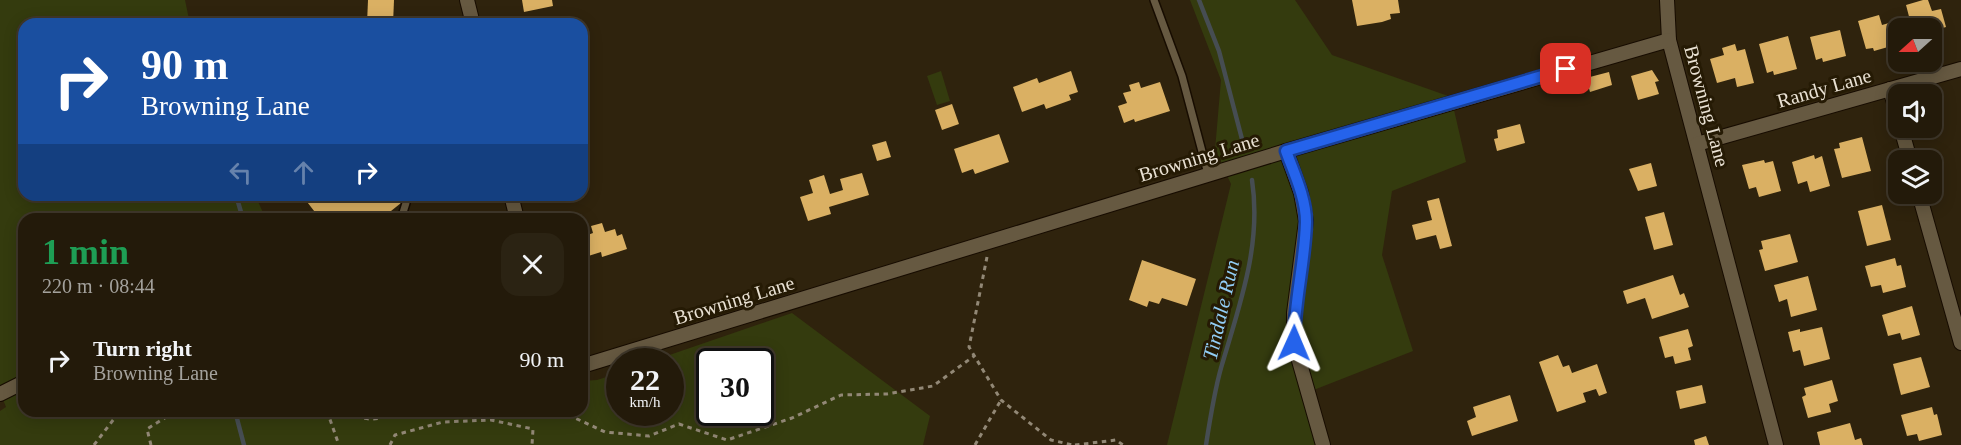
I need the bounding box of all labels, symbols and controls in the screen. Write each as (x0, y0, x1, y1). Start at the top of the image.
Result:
north arrow (1888, 18, 1942, 72)
map controls (1888, 18, 1942, 204)
icon: right (42, 42, 120, 120)
text: 90 m (141, 42, 229, 88)
pin (1540, 43, 1591, 94)
street label: Browning Lane (1679, 43, 1734, 170)
icon: arrive (1549, 52, 1582, 85)
street label: Randy Lane (1774, 64, 1874, 113)
button: sound (1888, 84, 1942, 138)
text: Browning Lane (141, 91, 310, 121)
street label: Browning Lane (1136, 128, 1262, 187)
button: layers (1888, 150, 1942, 204)
icon: left (224, 156, 257, 189)
icon: ahead (287, 156, 320, 189)
icon: right (350, 156, 383, 189)
text: 1 min (42, 232, 129, 272)
button: close (501, 233, 564, 296)
water label: Tindale Run (1198, 258, 1244, 362)
street label: Browning Lane (671, 271, 797, 330)
text: 220 m · 08:44 (42, 275, 155, 297)
position arrow (1262, 311, 1326, 375)
text: Turn right (93, 336, 192, 361)
icon: right (42, 344, 75, 377)
text: 90 m (519, 347, 564, 372)
speed limit sign: 30 (696, 348, 774, 426)
text: Browning Lane (93, 362, 218, 384)
text: 22 (630, 363, 660, 396)
text: km/h (630, 394, 660, 410)

